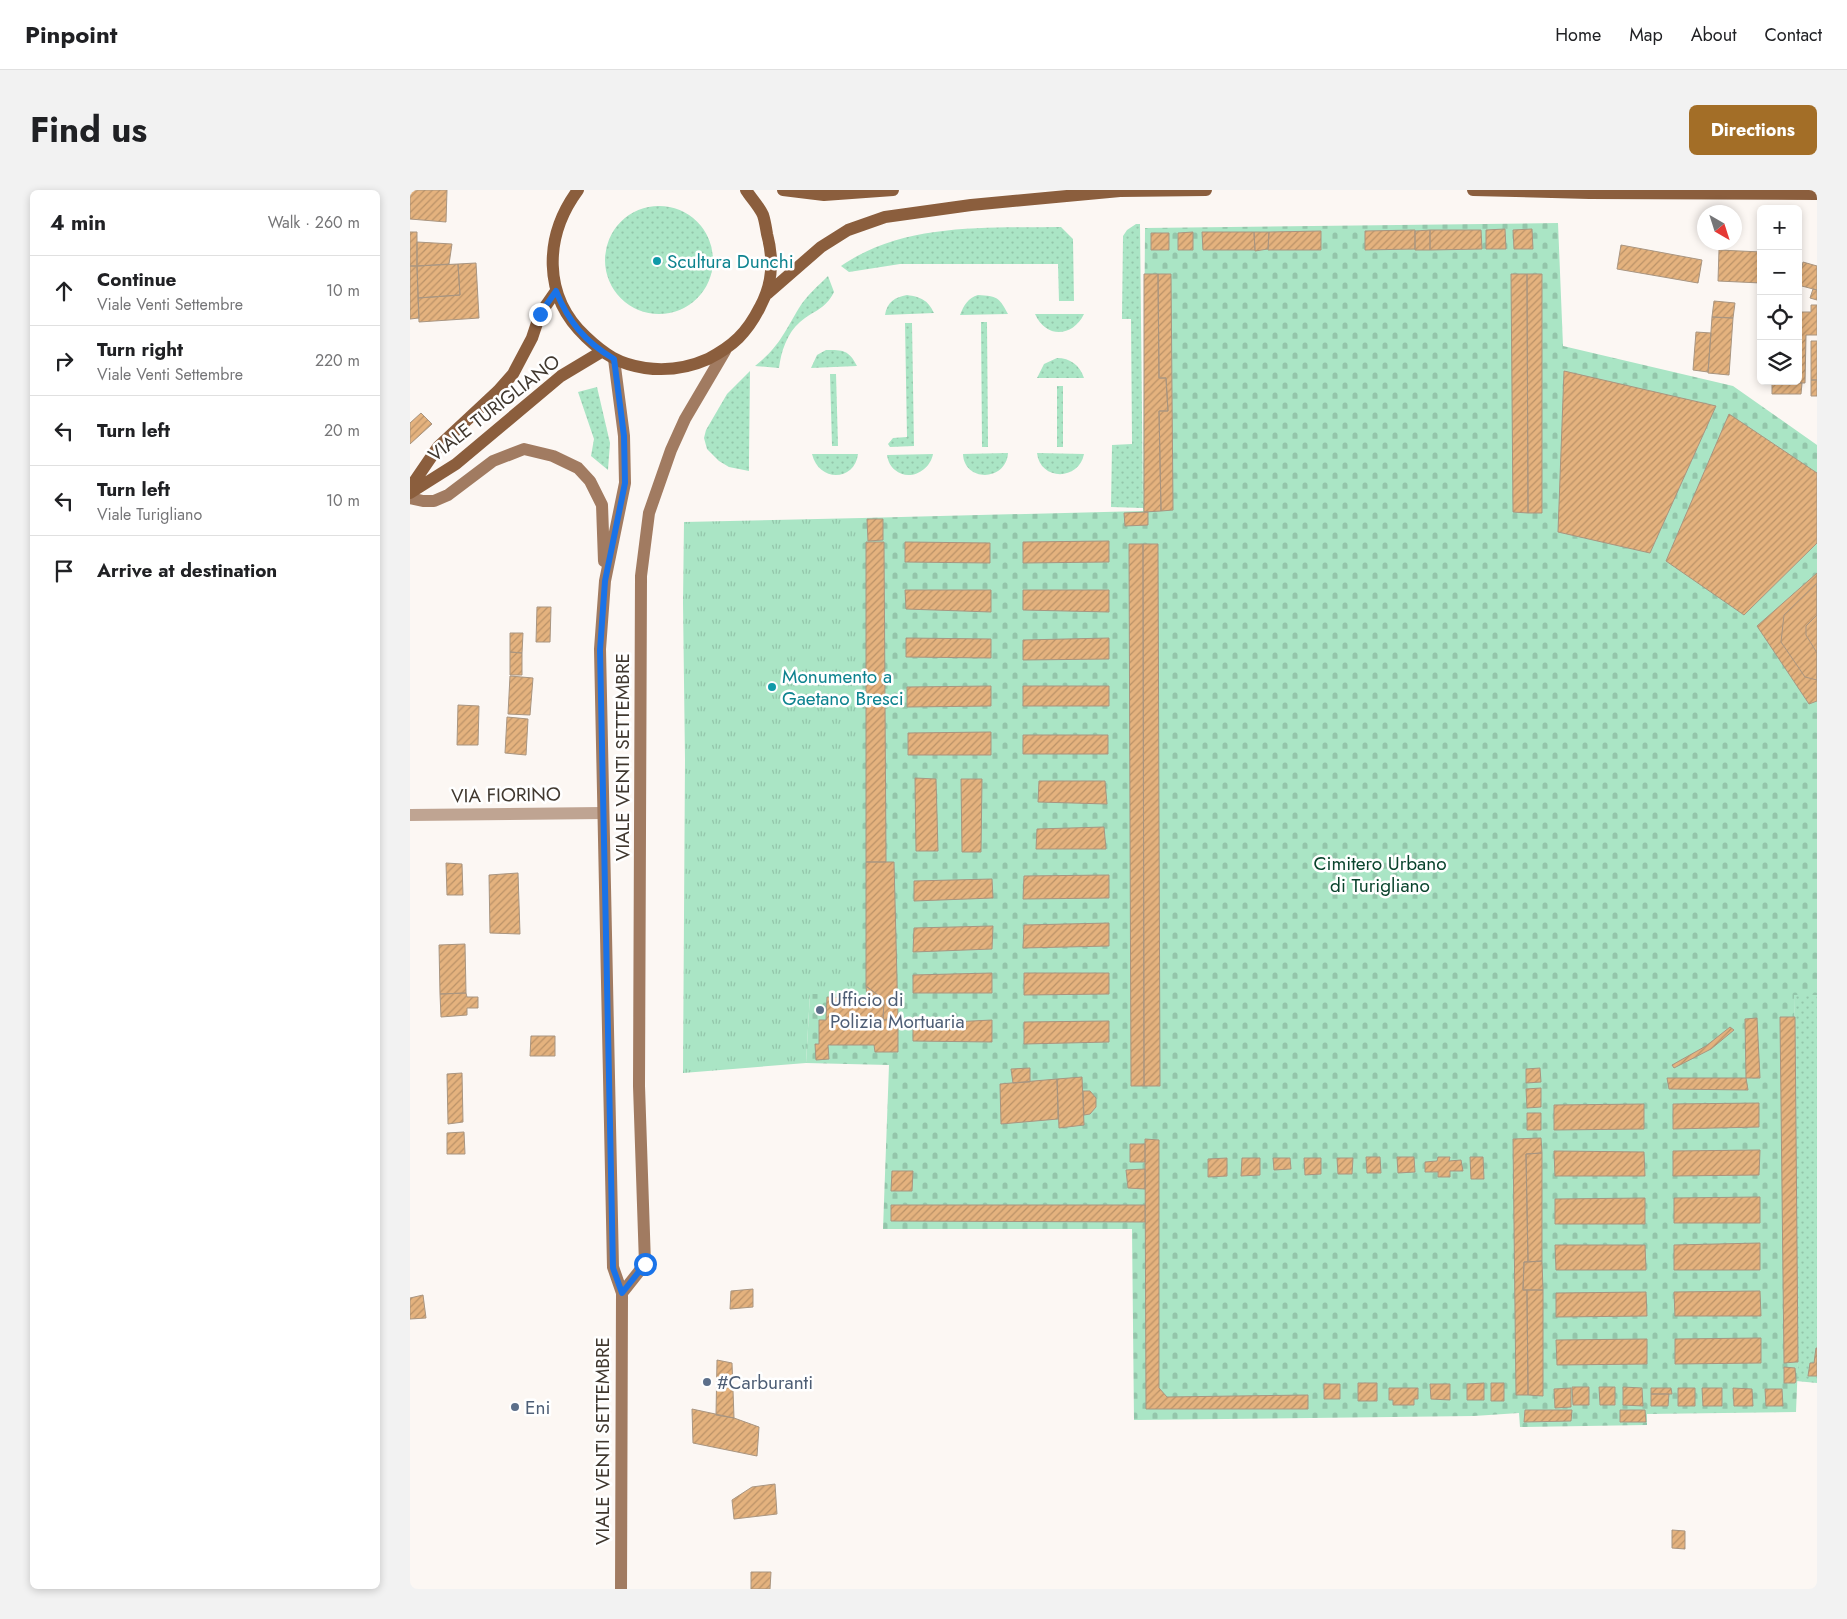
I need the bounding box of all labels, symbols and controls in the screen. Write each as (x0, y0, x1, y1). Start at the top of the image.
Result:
text: Pinpoint (25, 17, 117, 52)
text: Home (1555, 22, 1601, 48)
text: Map (1629, 22, 1663, 48)
text: About (1691, 22, 1736, 48)
text: Contact (1764, 22, 1822, 48)
text: Find us (30, 105, 147, 155)
button: Directions (1689, 105, 1817, 155)
north arrow (1697, 205, 1742, 250)
map controls (1757, 205, 1802, 385)
button: + (1757, 205, 1802, 250)
text: 4 min (50, 208, 106, 238)
text: Walk · 260 m (268, 211, 360, 234)
place label: Scultura Dunchi (667, 248, 794, 275)
button: − (1757, 250, 1802, 295)
marker: Scultura Dunchi (651, 255, 663, 267)
text: Continue (97, 266, 176, 293)
icon: ahead (50, 277, 78, 305)
text: 10 m (326, 279, 360, 302)
text: Viale Venti Settembre (97, 293, 243, 316)
button: locate (1757, 295, 1802, 340)
route end (529, 303, 552, 326)
text: Turn right (97, 336, 183, 363)
button: layers (1757, 340, 1802, 385)
icon: right (50, 347, 78, 375)
street label: VIALE TURIGLIANO (422, 348, 566, 468)
text: 220 m (315, 349, 360, 372)
text: Viale Venti Settembre (97, 363, 243, 386)
icon: left (50, 417, 78, 445)
text: Turn left (97, 417, 170, 444)
text: 20 m (324, 419, 360, 442)
text: Turn left (97, 476, 170, 503)
icon: left (50, 487, 78, 515)
text: 10 m (326, 489, 360, 512)
text: Viale Turigliano (97, 503, 202, 526)
icon: arrive (50, 557, 78, 585)
text: Arrive at destination (97, 557, 277, 584)
street label: VIALE VENTI SETTEMBRE (609, 653, 636, 861)
place label: Monumento a Gaetano Bresci (782, 663, 904, 712)
marker: Monumento a Gaetano Bresci (766, 681, 778, 693)
street label: VIA FIORINO (451, 781, 561, 809)
park label: Cimitero Urbano di Turigliano (1313, 850, 1447, 899)
place label: Ufficio di Polizia Mortuaria (830, 986, 965, 1035)
marker: Ufficio di Polizia Mortuaria (814, 1004, 826, 1016)
route start (634, 1253, 657, 1276)
street label: VIALE VENTI SETTEMBRE (589, 1337, 616, 1545)
place label: #Carburanti (717, 1369, 813, 1396)
marker: #Carburanti (701, 1376, 713, 1388)
place label: Eni (525, 1394, 550, 1421)
marker: Eni (509, 1401, 521, 1413)

